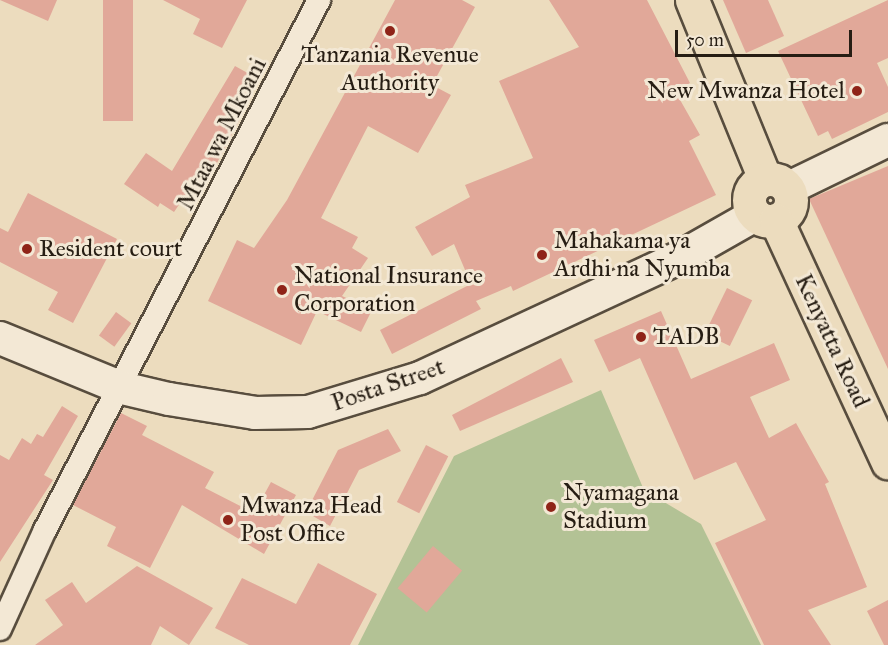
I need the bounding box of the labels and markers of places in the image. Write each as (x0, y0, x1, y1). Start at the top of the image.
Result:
marker: Tanzania Revenue Authority (383, 24, 397, 38)
place label: Tanzania Revenue Authority (301, 41, 479, 97)
place label: New Mwanza Hotel (647, 77, 845, 105)
marker: New Mwanza Hotel (850, 84, 864, 98)
place label: Mahakama ya Ardhi na Nyumba (554, 227, 730, 283)
place label: Resident court (39, 235, 182, 263)
marker: Resident court (20, 242, 34, 256)
marker: Mahakama ya Ardhi na Nyumba (535, 248, 549, 262)
place label: National Insurance Corporation (294, 262, 483, 318)
marker: National Insurance Corporation (275, 283, 289, 297)
place label: TADB (653, 323, 720, 351)
marker: TADB (634, 330, 648, 344)
place label: Nyamagana Stadium (563, 479, 679, 535)
place label: Mwanza Head Post Office (240, 492, 382, 548)
marker: Nyamagana Stadium (544, 500, 558, 514)
marker: Mwanza Head Post Office (221, 513, 235, 527)

